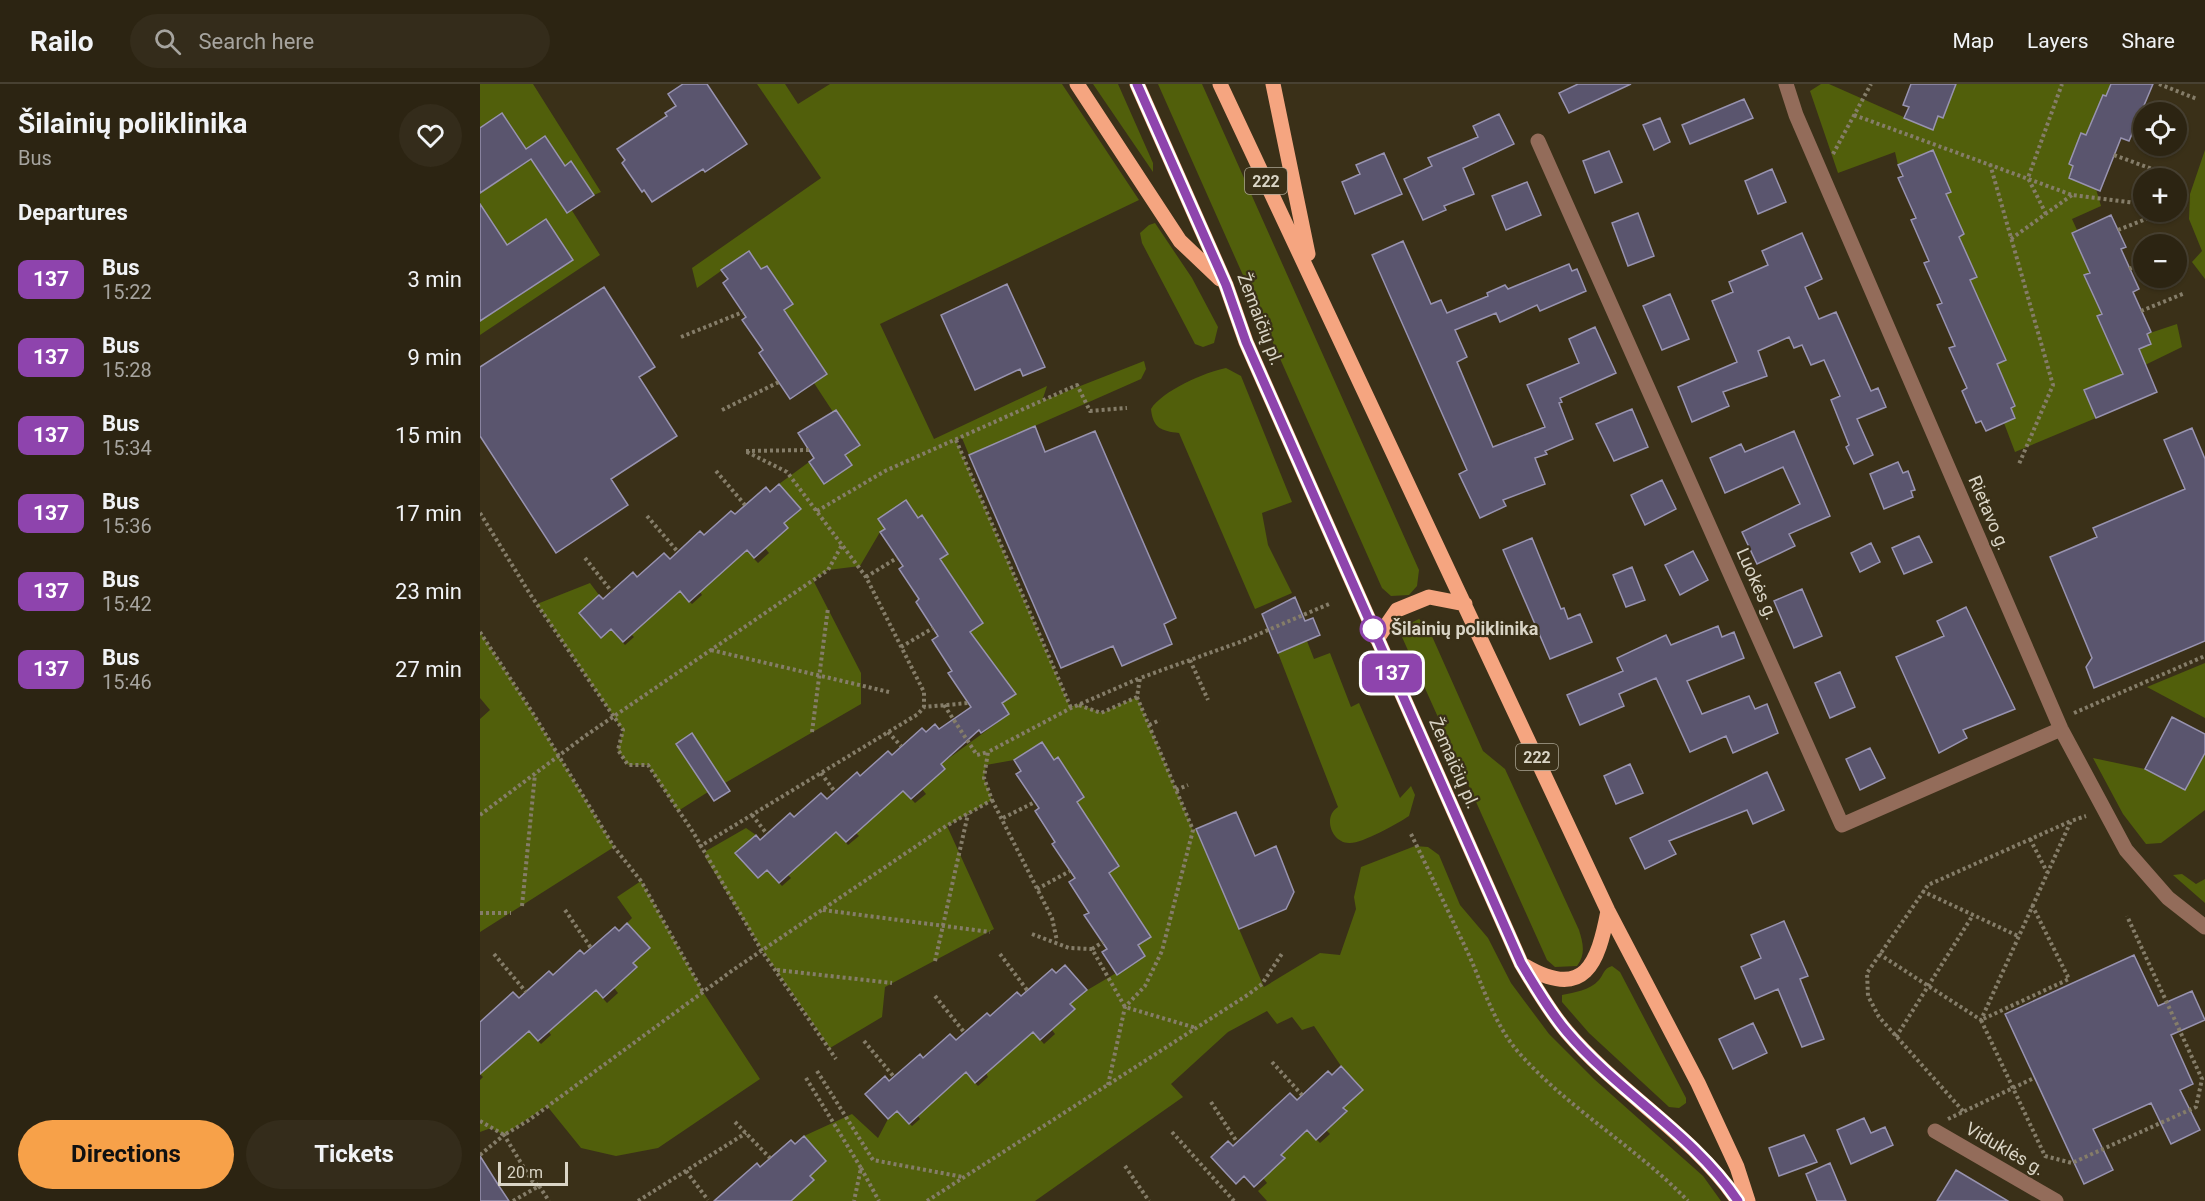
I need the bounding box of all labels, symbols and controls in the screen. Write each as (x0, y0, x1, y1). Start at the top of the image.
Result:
search box (130, 14, 550, 68)
text: Railo (30, 25, 94, 58)
icon: search (151, 25, 184, 58)
text: Search here (199, 29, 314, 54)
text: Map (1952, 29, 1994, 53)
text: Layers (2027, 29, 2088, 53)
text: Share (2121, 29, 2175, 53)
map controls (2133, 102, 2187, 288)
button: locate (2133, 102, 2187, 156)
button: heart (399, 104, 462, 167)
text: Šilainių poliklinika (18, 107, 247, 140)
text: Bus (18, 146, 52, 170)
road number: 222 (1245, 168, 1287, 194)
button: + (2133, 168, 2187, 222)
text: Departures (18, 200, 128, 225)
button: − (2133, 234, 2187, 288)
text: Bus (102, 255, 140, 280)
text: 137 (33, 267, 69, 291)
text: 3 min (407, 267, 462, 292)
street label: Žemaičių pl. (1233, 270, 1288, 368)
text: 15:22 (102, 280, 152, 304)
text: Bus (102, 333, 140, 358)
text: 137 (33, 345, 69, 369)
text: 9 min (407, 345, 462, 370)
text: 15:28 (102, 358, 152, 382)
text: Bus (102, 411, 140, 436)
text: 137 (33, 423, 69, 447)
text: 15 min (395, 423, 462, 448)
text: 15:34 (102, 436, 152, 460)
street label: Rietavo g. (1964, 472, 2015, 553)
text: Bus (102, 489, 140, 514)
text: 137 (33, 501, 69, 525)
text: 17 min (395, 501, 462, 526)
text: 15:36 (102, 514, 152, 538)
street label: Luokės g. (1732, 545, 1783, 623)
text: Bus (102, 567, 140, 592)
text: 137 (33, 579, 69, 603)
text: 23 min (395, 579, 462, 604)
text: 15:42 (102, 592, 152, 616)
marker: Šilainių poliklinika (1360, 616, 1386, 642)
place label: Šilainių poliklinika (1391, 618, 1539, 639)
text: Bus (102, 645, 140, 670)
line badge: 137 (1358, 654, 1426, 692)
text: 137 (33, 657, 69, 681)
text: 27 min (395, 657, 462, 682)
text: 137 (1374, 661, 1410, 685)
text: 15:46 (102, 670, 152, 694)
street label: Žemaičių pl. (1425, 714, 1484, 812)
road number: 222 (1516, 744, 1558, 770)
street label: Viduklės g. (1962, 1118, 2048, 1180)
button: Directions (18, 1120, 234, 1189)
button: Tickets (246, 1120, 462, 1189)
scale bar (498, 1159, 568, 1186)
text: 20 m (507, 1163, 543, 1182)

